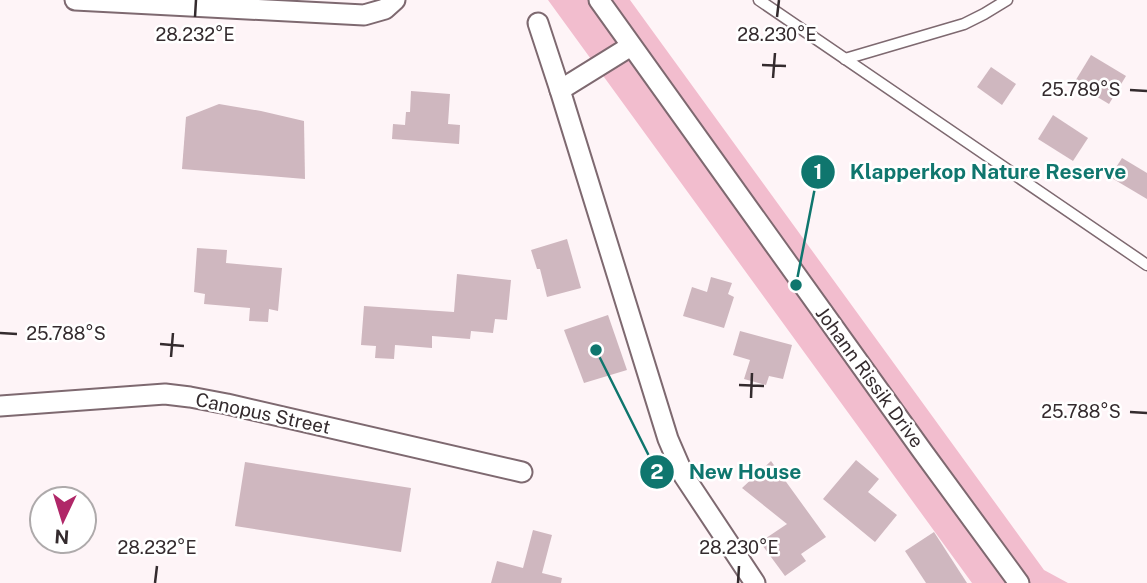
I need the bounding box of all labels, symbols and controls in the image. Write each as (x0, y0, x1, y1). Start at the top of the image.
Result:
text: 28.232°E (155, 24, 235, 45)
text: 28.230°E (737, 24, 817, 45)
text: 25.789°S (1041, 79, 1121, 100)
callout: Klapperkop Nature Reserve (801, 151, 1141, 193)
text: 1 (814, 159, 823, 184)
text: Klapperkop Nature Reserve (850, 159, 1126, 184)
street label: Johann Rissik Drive (812, 302, 928, 452)
text: 25.788°S (26, 323, 106, 344)
street label: Canopus Street (194, 388, 332, 438)
text: 25.788°S (1041, 401, 1121, 422)
callout: New House (640, 451, 815, 493)
text: 2 (650, 459, 664, 484)
text: New House (689, 459, 801, 484)
north arrow (28, 485, 98, 555)
text: N (54, 525, 70, 548)
text: 28.232°E (117, 537, 197, 558)
text: 28.230°E (699, 537, 779, 558)

